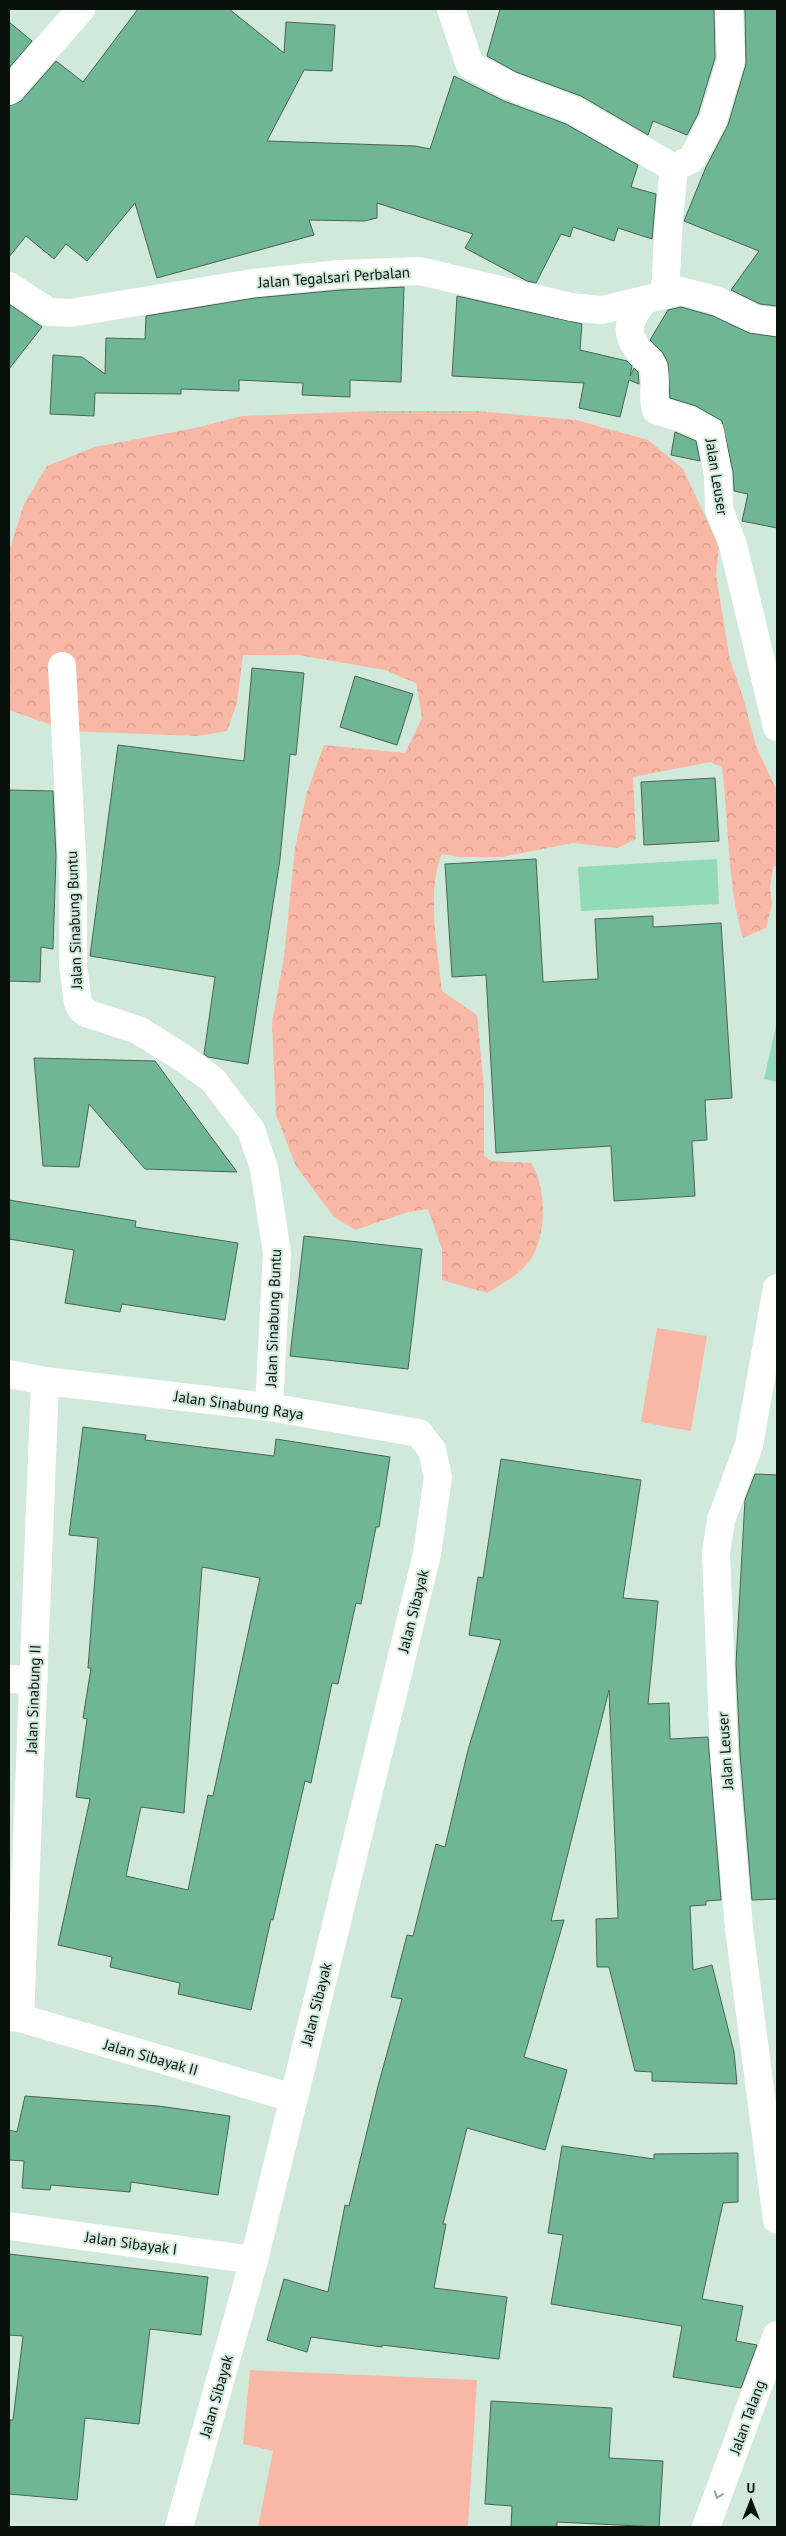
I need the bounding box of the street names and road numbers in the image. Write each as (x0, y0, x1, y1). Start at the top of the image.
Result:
street label: Jalan Tegalsari Perbalan (256, 262, 411, 292)
street label: Jalan Leuser (701, 436, 732, 517)
street label: Jalan Sinabung Buntu (62, 851, 86, 990)
street label: Jalan Sinabung Buntu (261, 1249, 285, 1388)
street label: Jalan Sinabung Raya (172, 1386, 305, 1423)
street label: Jalan Sibayak (393, 1567, 433, 1655)
street label: Jalan Sinabung II (22, 1644, 44, 1755)
street label: Jalan Leuser (713, 1712, 737, 1791)
street label: Jalan Sibayak (296, 1960, 336, 2048)
street label: Jalan Sibayak II (101, 2034, 200, 2080)
street label: Jalan Sibayak I (83, 2227, 178, 2259)
street label: Jalan Sibayak (195, 2352, 237, 2440)
street label: Jalan Talang (724, 2377, 769, 2458)

